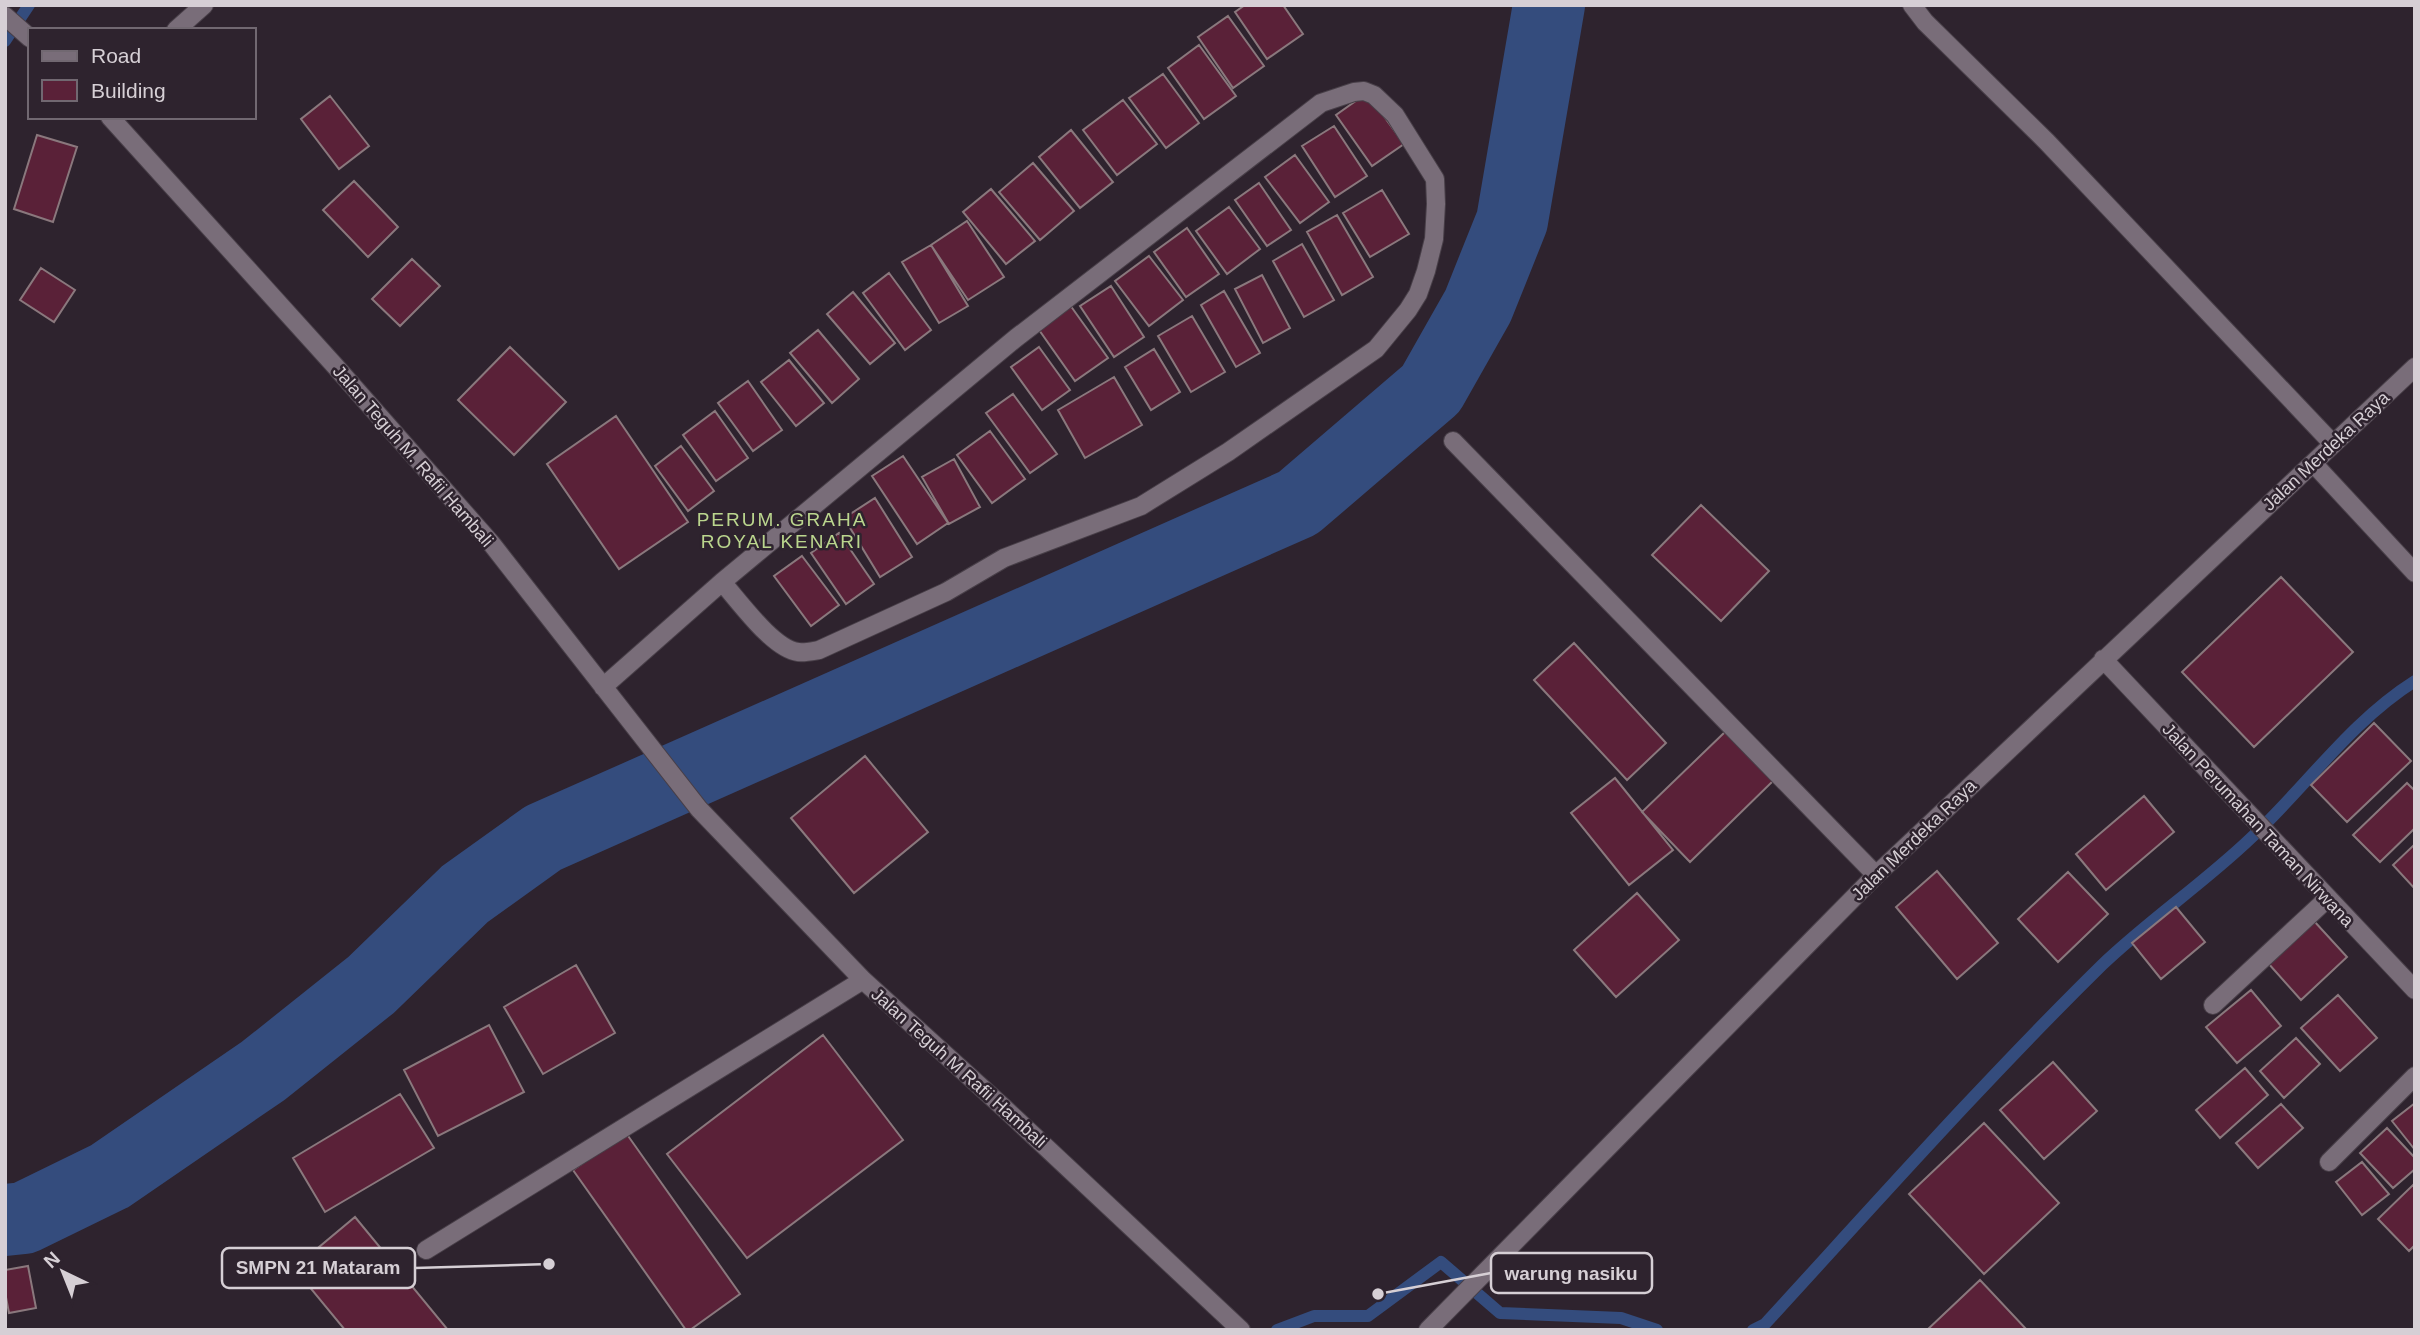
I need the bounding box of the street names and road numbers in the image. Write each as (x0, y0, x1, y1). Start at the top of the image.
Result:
street label: Jalan Teguh M. Rafii Hambali (329, 361, 497, 551)
street label: Jalan Merdeka Raya (2259, 387, 2394, 515)
street label: Jalan Perumahan Taman Nirwana (2158, 719, 2358, 932)
street label: Jalan Merdeka Raya (1848, 775, 1981, 905)
street label: Jalan Teguh M Rafii Hambali (867, 984, 1051, 1152)

